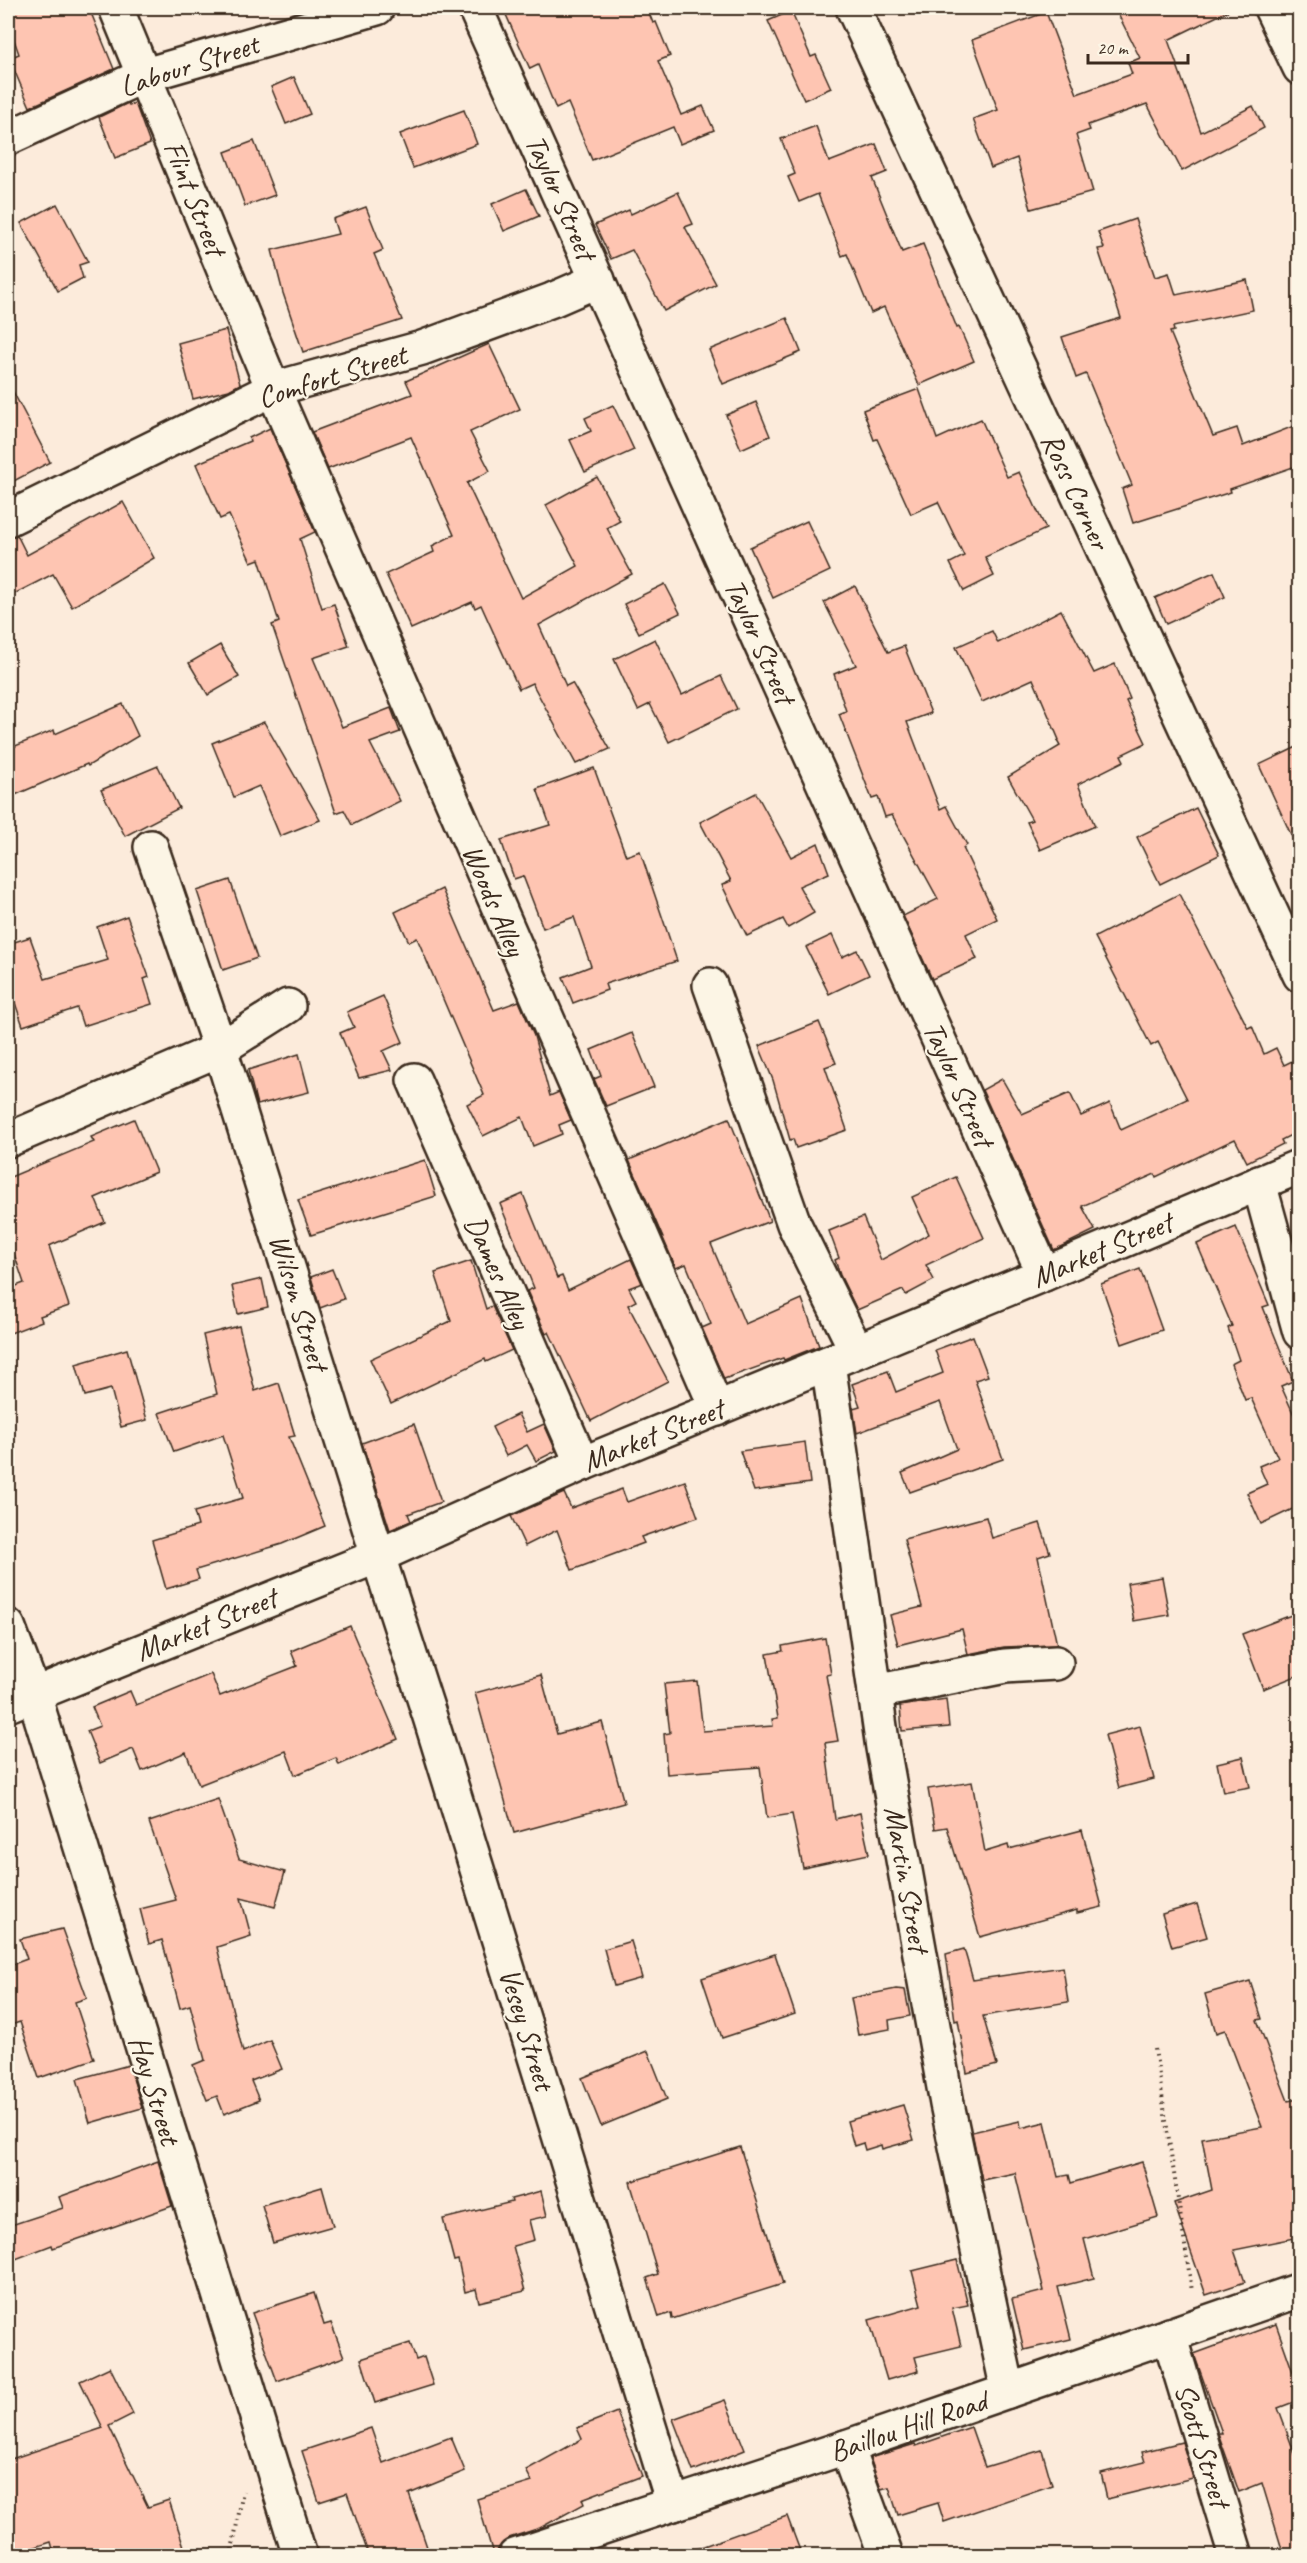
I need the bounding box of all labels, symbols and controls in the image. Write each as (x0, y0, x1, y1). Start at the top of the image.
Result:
street label: Labour Street (115, 24, 266, 105)
scale bar (1088, 27, 1188, 65)
text: 20 m (1097, 37, 1130, 59)
street label: Taylor Street (517, 129, 607, 269)
street label: Flint Street (155, 135, 237, 265)
street label: Comfort Street (253, 334, 414, 417)
street label: Ross Corner (1033, 427, 1120, 557)
street label: Taylor Street (716, 573, 806, 713)
street label: Woods Alley (454, 839, 535, 963)
street label: Taylor Street (915, 1016, 1005, 1156)
street label: Market Street (1026, 1202, 1182, 1296)
street label: Dames Alley (456, 1210, 540, 1336)
street label: Wilson Street (260, 1229, 339, 1378)
street label: Market Street (577, 1388, 733, 1480)
street label: Market Street (130, 1577, 286, 1669)
street label: Martin Street (876, 1803, 939, 1959)
street label: Vesey Street (490, 1963, 564, 2098)
street label: Hay Street (121, 2031, 190, 2152)
street label: Scott Street (1166, 2379, 1241, 2515)
street label: Baillou Hill Road (824, 2380, 996, 2471)

